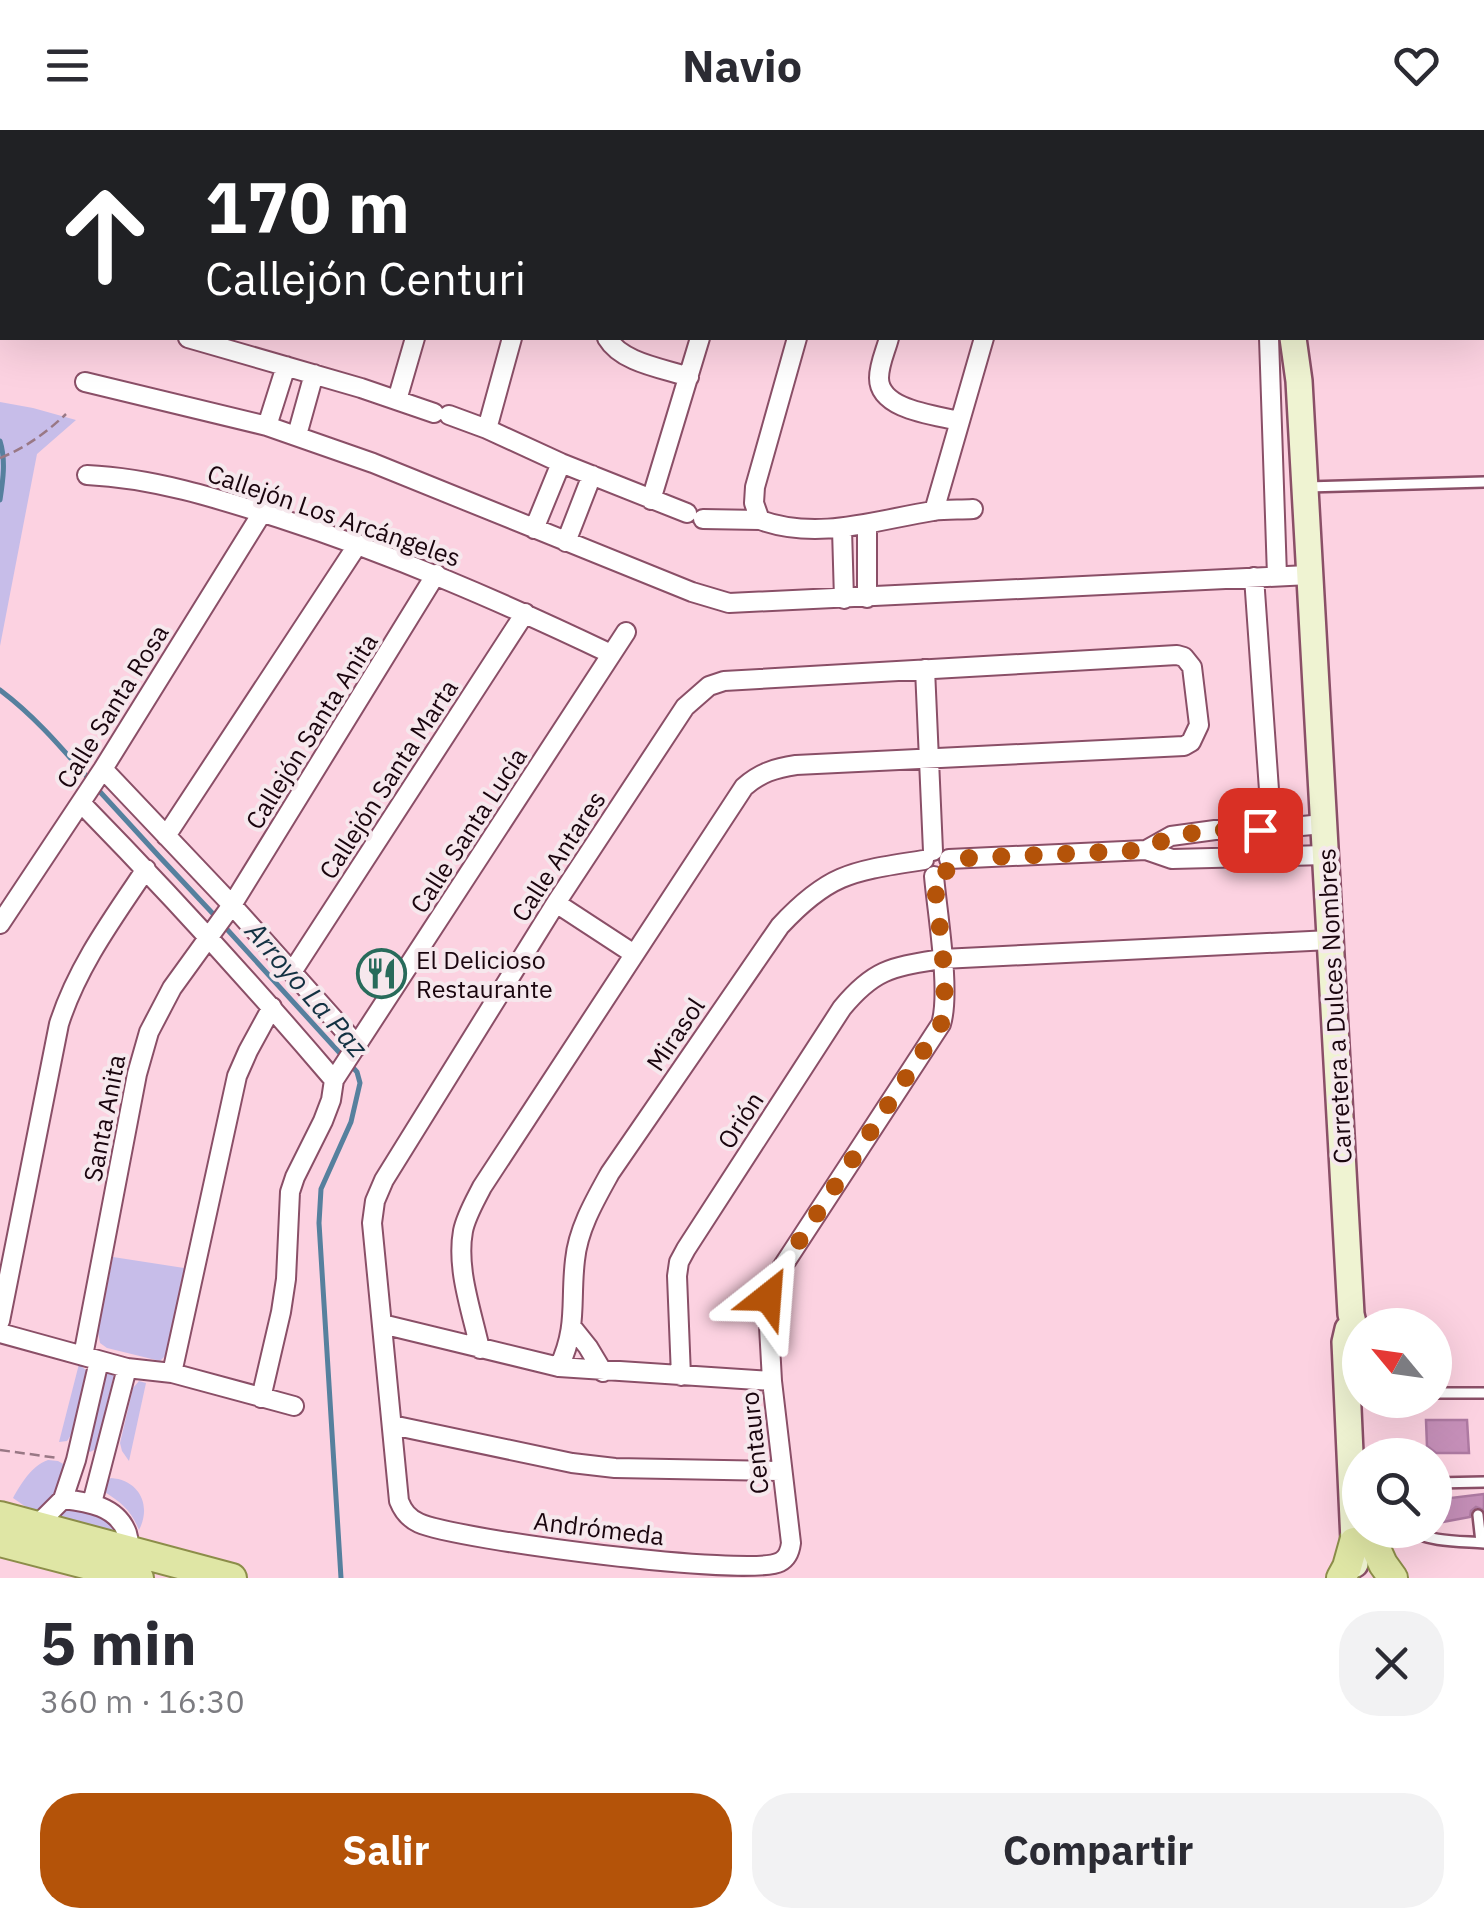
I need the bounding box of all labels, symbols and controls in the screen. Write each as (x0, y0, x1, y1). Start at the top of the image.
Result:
text: Navio (682, 36, 802, 94)
icon: menu (40, 38, 95, 93)
icon: heart (1389, 38, 1444, 93)
text: 170 m (205, 161, 410, 252)
icon: ahead (40, 170, 170, 300)
text: Callejón Centuri (205, 249, 526, 307)
street label: Callejón Los Arcángeles (203, 456, 465, 574)
street label: Calle Santa Rosa (48, 618, 176, 794)
street label: Callejón Santa Anita (237, 627, 385, 835)
street label: Callejón Santa Marta (311, 673, 465, 885)
street label: Calle Santa Lucía (402, 741, 534, 919)
street label: Calle Antares (504, 784, 612, 928)
pin (1218, 788, 1303, 873)
icon: arrive (1233, 803, 1288, 858)
street label: Carretera a Dulces Nombres (1309, 847, 1359, 1165)
water label: Arroyo La Paz (237, 912, 377, 1065)
place label: El Delicioso Restaurante (416, 943, 553, 1005)
restaurant icon: El Delicioso Restaurante (355, 947, 407, 999)
street label: Mirasol (638, 991, 712, 1077)
street label: Santa Anita (76, 1052, 132, 1184)
street label: Orión (709, 1085, 771, 1155)
position arrow (716, 1245, 820, 1349)
north arrow (1342, 1308, 1452, 1418)
map controls (1342, 1308, 1452, 1548)
street label: Centauro (732, 1390, 776, 1496)
button: search (1342, 1438, 1452, 1548)
street label: Andrómeda (532, 1504, 666, 1552)
text: 5 min (40, 1603, 197, 1682)
button: close (1339, 1611, 1444, 1716)
text: 360 m · 16:30 (40, 1680, 245, 1722)
button: Salir (40, 1793, 732, 1908)
button: Compartir (752, 1793, 1444, 1908)

